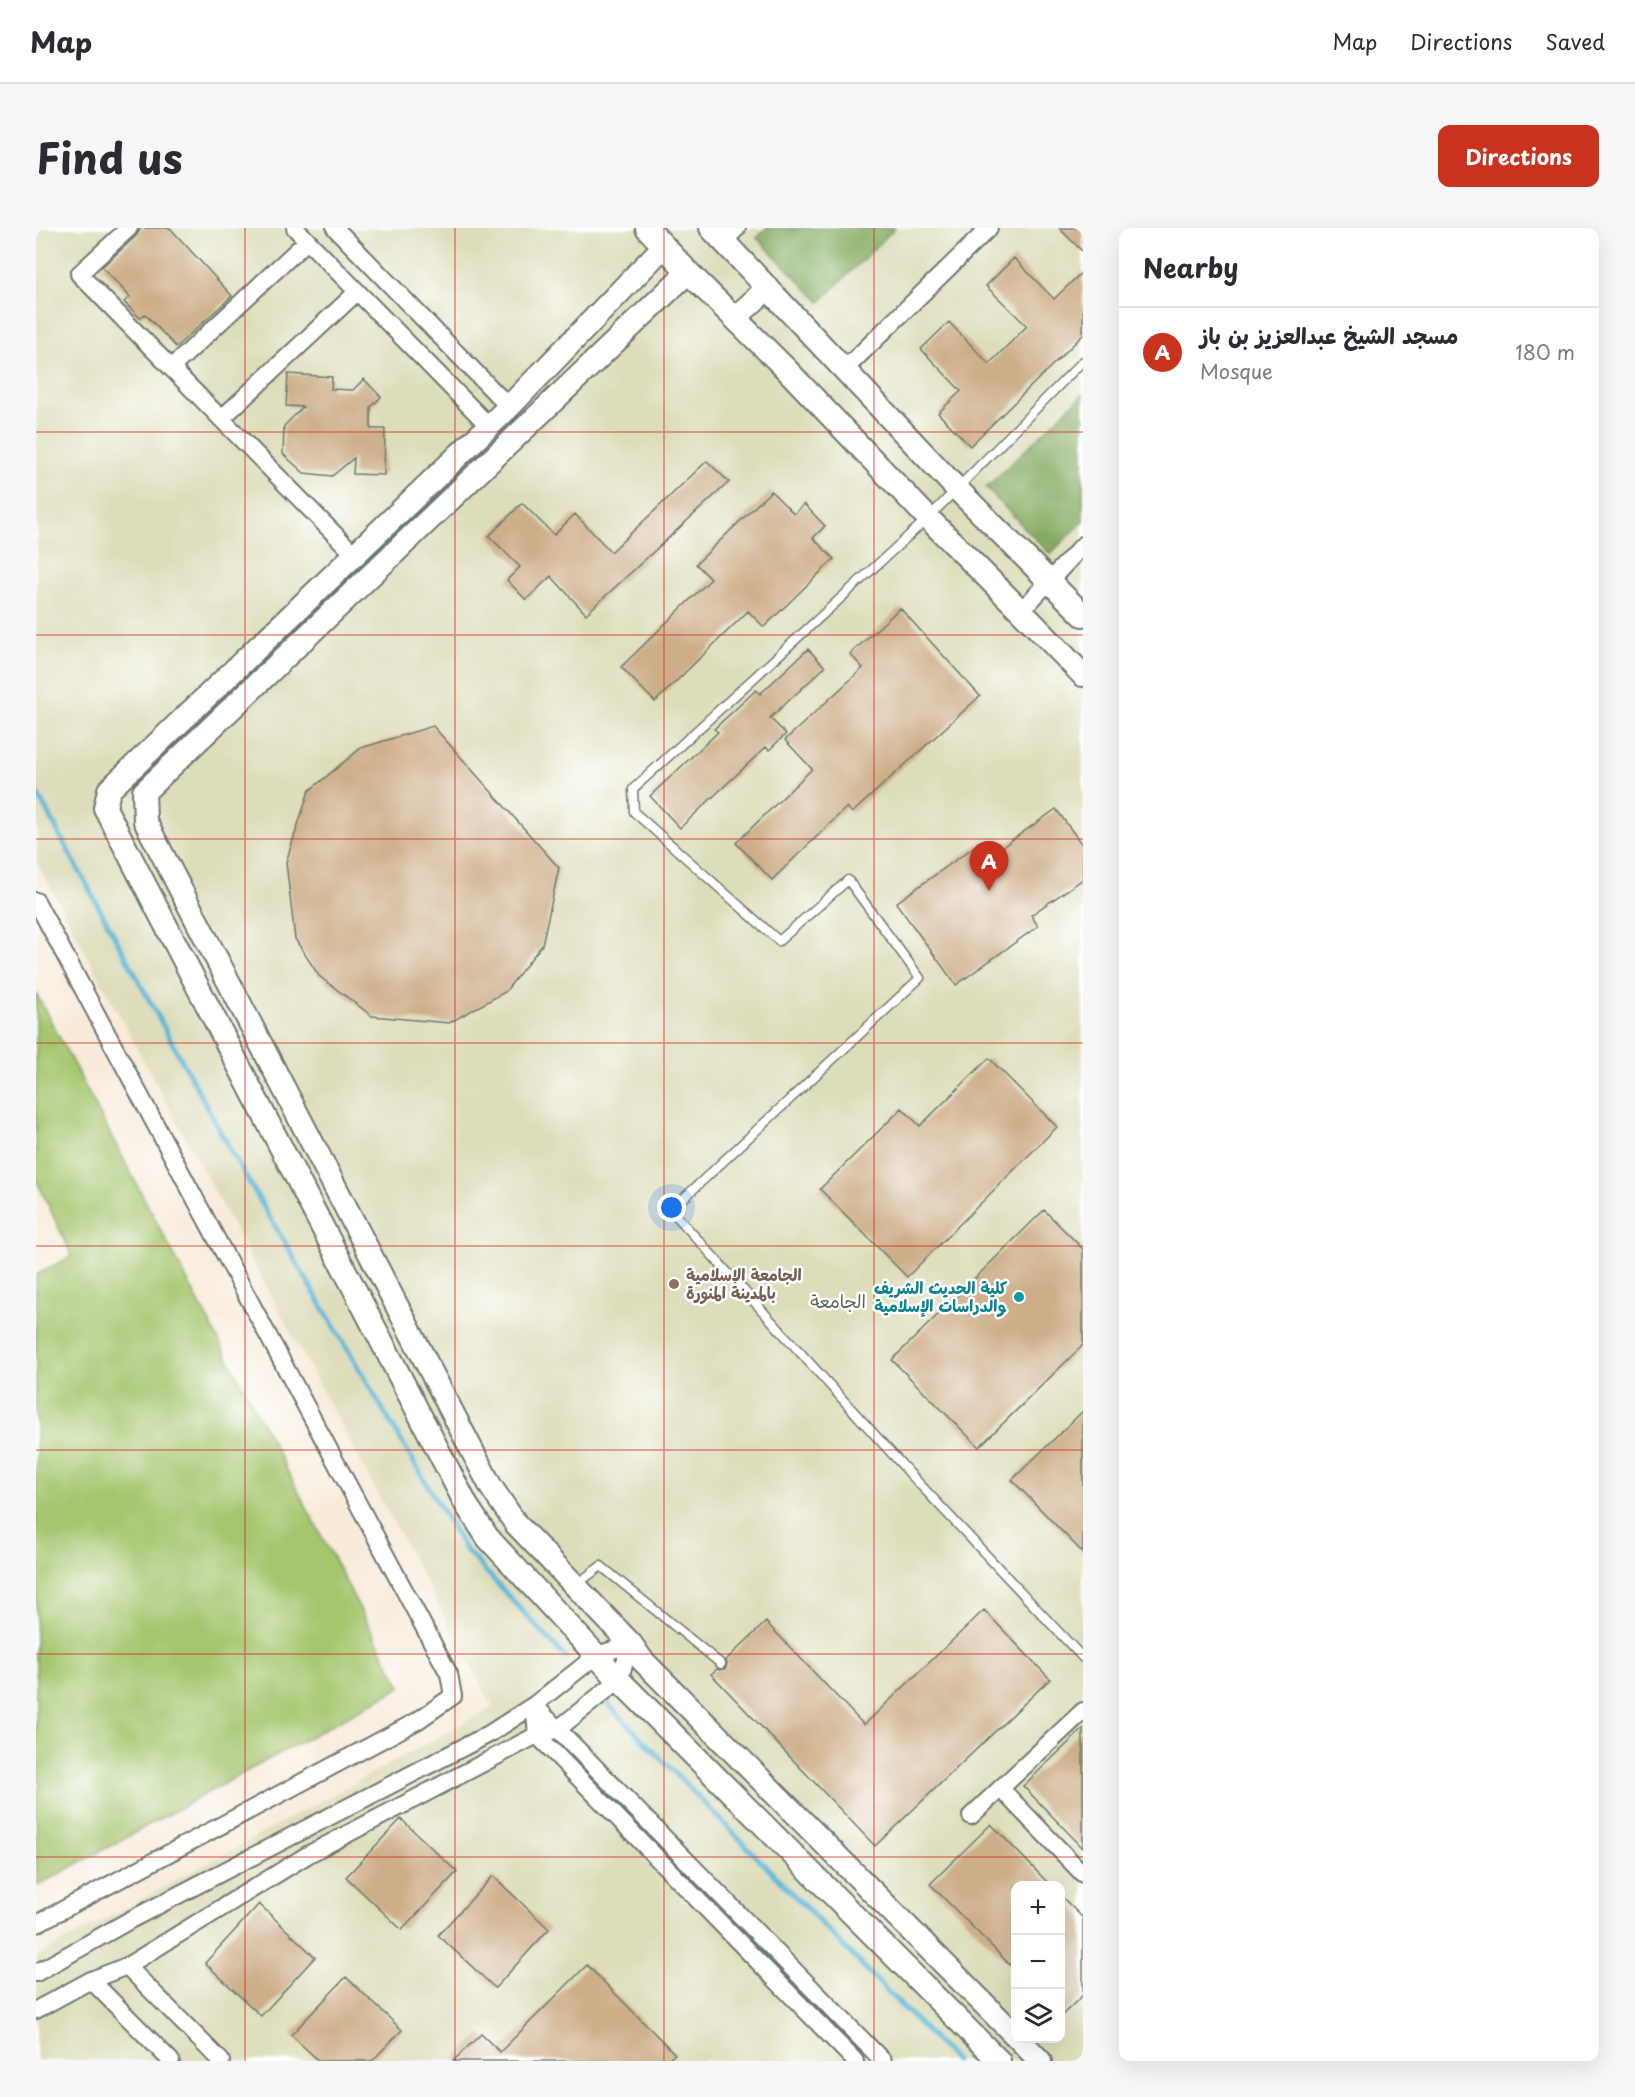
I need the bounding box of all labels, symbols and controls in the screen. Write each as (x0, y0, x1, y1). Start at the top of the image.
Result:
text: Map (30, 20, 92, 63)
text: Map (1332, 25, 1377, 57)
text: Directions (1410, 25, 1512, 57)
text: Saved (1545, 25, 1605, 57)
text: Find us (36, 125, 183, 188)
button: Directions (1438, 125, 1599, 187)
text: Nearby (1143, 248, 1238, 287)
text: مسجد الشيخ عبدالعزيز بن باز (1200, 318, 1458, 351)
text: A (1155, 337, 1170, 367)
text: 180 m (1515, 337, 1575, 367)
text: Mosque (1200, 356, 1273, 386)
pin: A (970, 842, 1008, 891)
your location (657, 1193, 686, 1222)
place label: الجامعة الإسلامية بالمدينة المنورة (686, 1262, 802, 1305)
place label: كلية الحديث الشريف والدراسات الإسلامية (874, 1275, 1007, 1317)
marker: الجامعة الإسلامية بالمدينة المنورة (667, 1277, 681, 1291)
district label: الجامعة (810, 1287, 866, 1314)
marker: كلية الحديث الشريف والدراسات الإسلامية (1012, 1290, 1026, 1304)
map controls (1011, 1881, 1065, 2043)
button: + (1011, 1881, 1065, 1935)
button: − (1011, 1935, 1065, 1989)
button: layers (1011, 1989, 1065, 2043)

